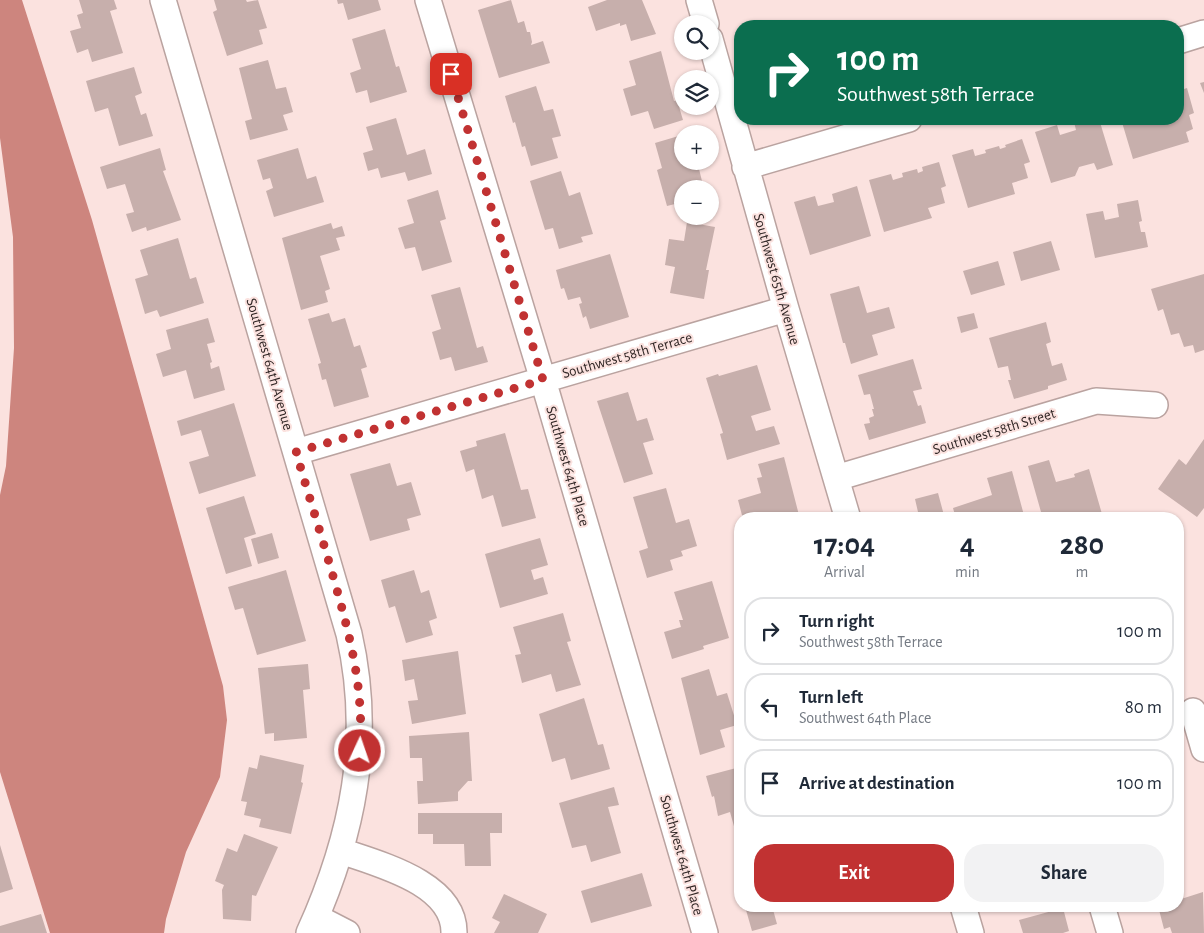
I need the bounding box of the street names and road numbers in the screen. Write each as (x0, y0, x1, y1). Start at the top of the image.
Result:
street label: Southwest 65th Avenue (751, 212, 802, 347)
street label: Southwest 64th Avenue (243, 296, 296, 432)
street label: Southwest 58th Terrace (560, 330, 694, 381)
street label: Southwest 64th Place (543, 404, 592, 528)
street label: Southwest 58th Street (931, 406, 1057, 457)
street label: Southwest 64th Place (657, 793, 706, 917)

